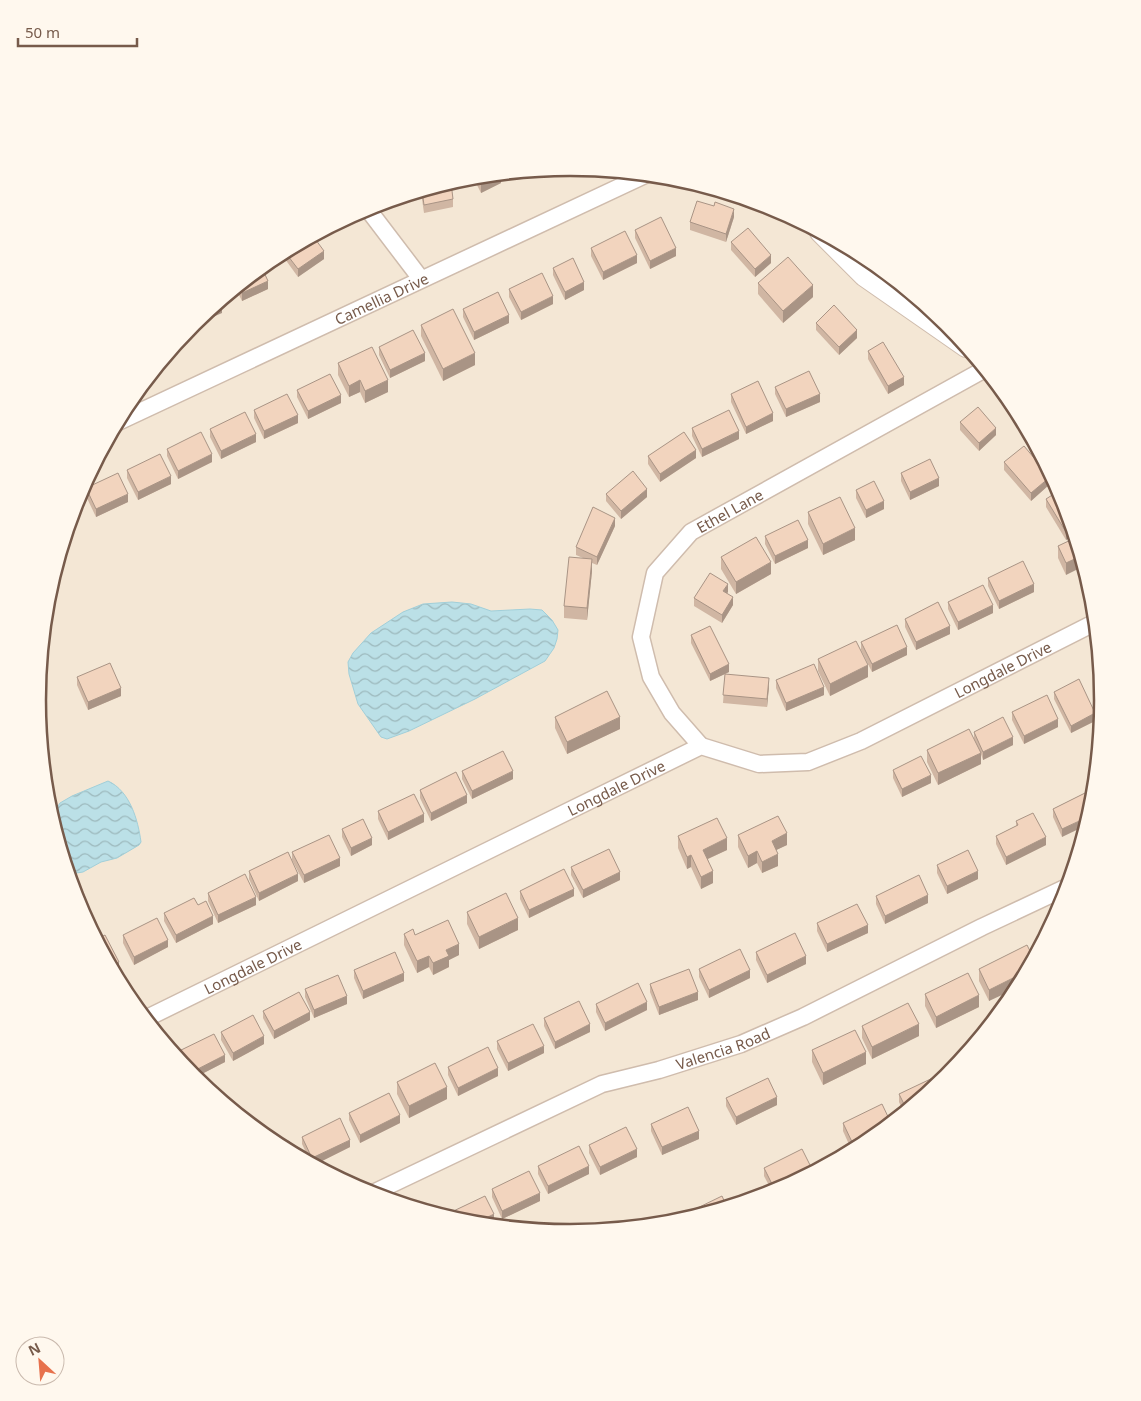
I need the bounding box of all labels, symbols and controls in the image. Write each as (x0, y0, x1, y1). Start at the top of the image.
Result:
scale bar (18, 15, 136, 47)
text: 50 m (25, 22, 60, 42)
street label: Camellia Drive (331, 268, 432, 329)
street label: Ethel Lane (693, 484, 766, 537)
street label: Longdale Drive (951, 636, 1055, 702)
street label: Longdale Drive (564, 755, 668, 820)
street label: Longdale Drive (201, 934, 305, 999)
street label: Valencia Road (673, 1023, 773, 1074)
north arrow (15, 1336, 65, 1386)
text: N (25, 1338, 43, 1360)

